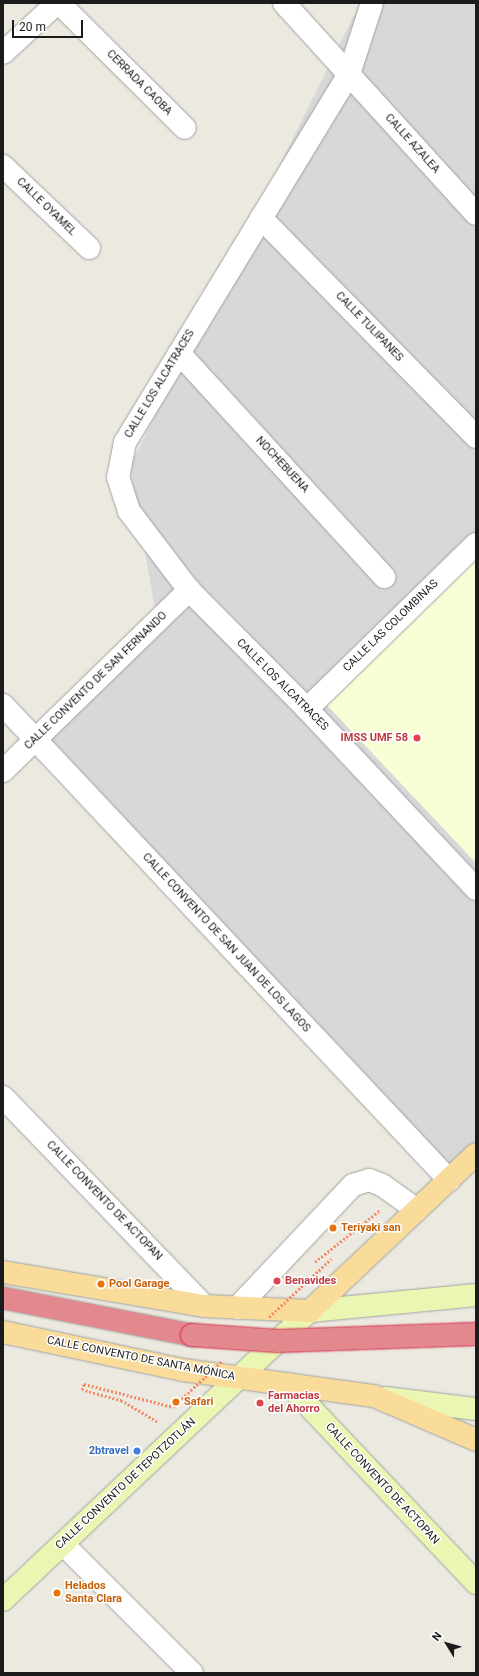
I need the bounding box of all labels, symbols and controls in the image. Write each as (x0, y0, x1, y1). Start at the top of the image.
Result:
scale bar (14, 12, 85, 38)
text: 20 m (19, 20, 46, 34)
street label: CERRADA CAOBA (104, 48, 174, 118)
street label: CALLE AZALEA (382, 112, 442, 176)
street label: CALLE OYAMEL (14, 175, 78, 239)
street label: CALLE TULIPANES (332, 289, 406, 365)
street label: CALLE LOS ALCATRACES (122, 327, 198, 441)
street label: NOCHEBUENA (253, 434, 311, 496)
street label: CALLE LAS COLOMBINAS (341, 577, 441, 675)
street label: CALLE CONVENTO DE SAN FERNANDO (22, 609, 170, 753)
street label: CALLE LOS ALCATRACES (233, 636, 331, 734)
place label: IMSS UMF 58 (341, 731, 408, 745)
marker: IMSS UMF 58 (411, 732, 423, 744)
street label: CALLE CONVENTO DE SAN JUAN DE LOS LAGOS (139, 851, 313, 1035)
street label: CALLE CONVENTO DE ACTOPAN (43, 1139, 165, 1263)
place label: Teriyaki san (341, 1221, 401, 1235)
marker: Teriyaki san (328, 1223, 338, 1233)
place label: Benavides (285, 1274, 336, 1288)
marker: Benavides (272, 1276, 282, 1286)
place label: Pool Garage (109, 1277, 169, 1291)
marker: Pool Garage (96, 1279, 106, 1289)
street label: CALLE CONVENTO DE SANTA MÓNICA (46, 1334, 236, 1384)
place label: Farmacias del Ahorro (268, 1390, 320, 1416)
place label: Safari (184, 1395, 213, 1409)
marker: Safari (171, 1397, 181, 1407)
marker: Farmacias del Ahorro (255, 1398, 265, 1408)
street label: CALLE CONVENTO DE TEPOTZOTLÁN (53, 1415, 199, 1553)
street label: CALLE CONVENTO DE ACTOPAN (322, 1421, 442, 1547)
place label: 2btravel (89, 1444, 129, 1458)
marker: 2btravel (132, 1446, 142, 1456)
place label: Helados Santa Clara (65, 1580, 122, 1606)
marker: Helados Santa Clara (52, 1588, 62, 1598)
north arrow (427, 1624, 467, 1664)
text: N (429, 1629, 445, 1643)

